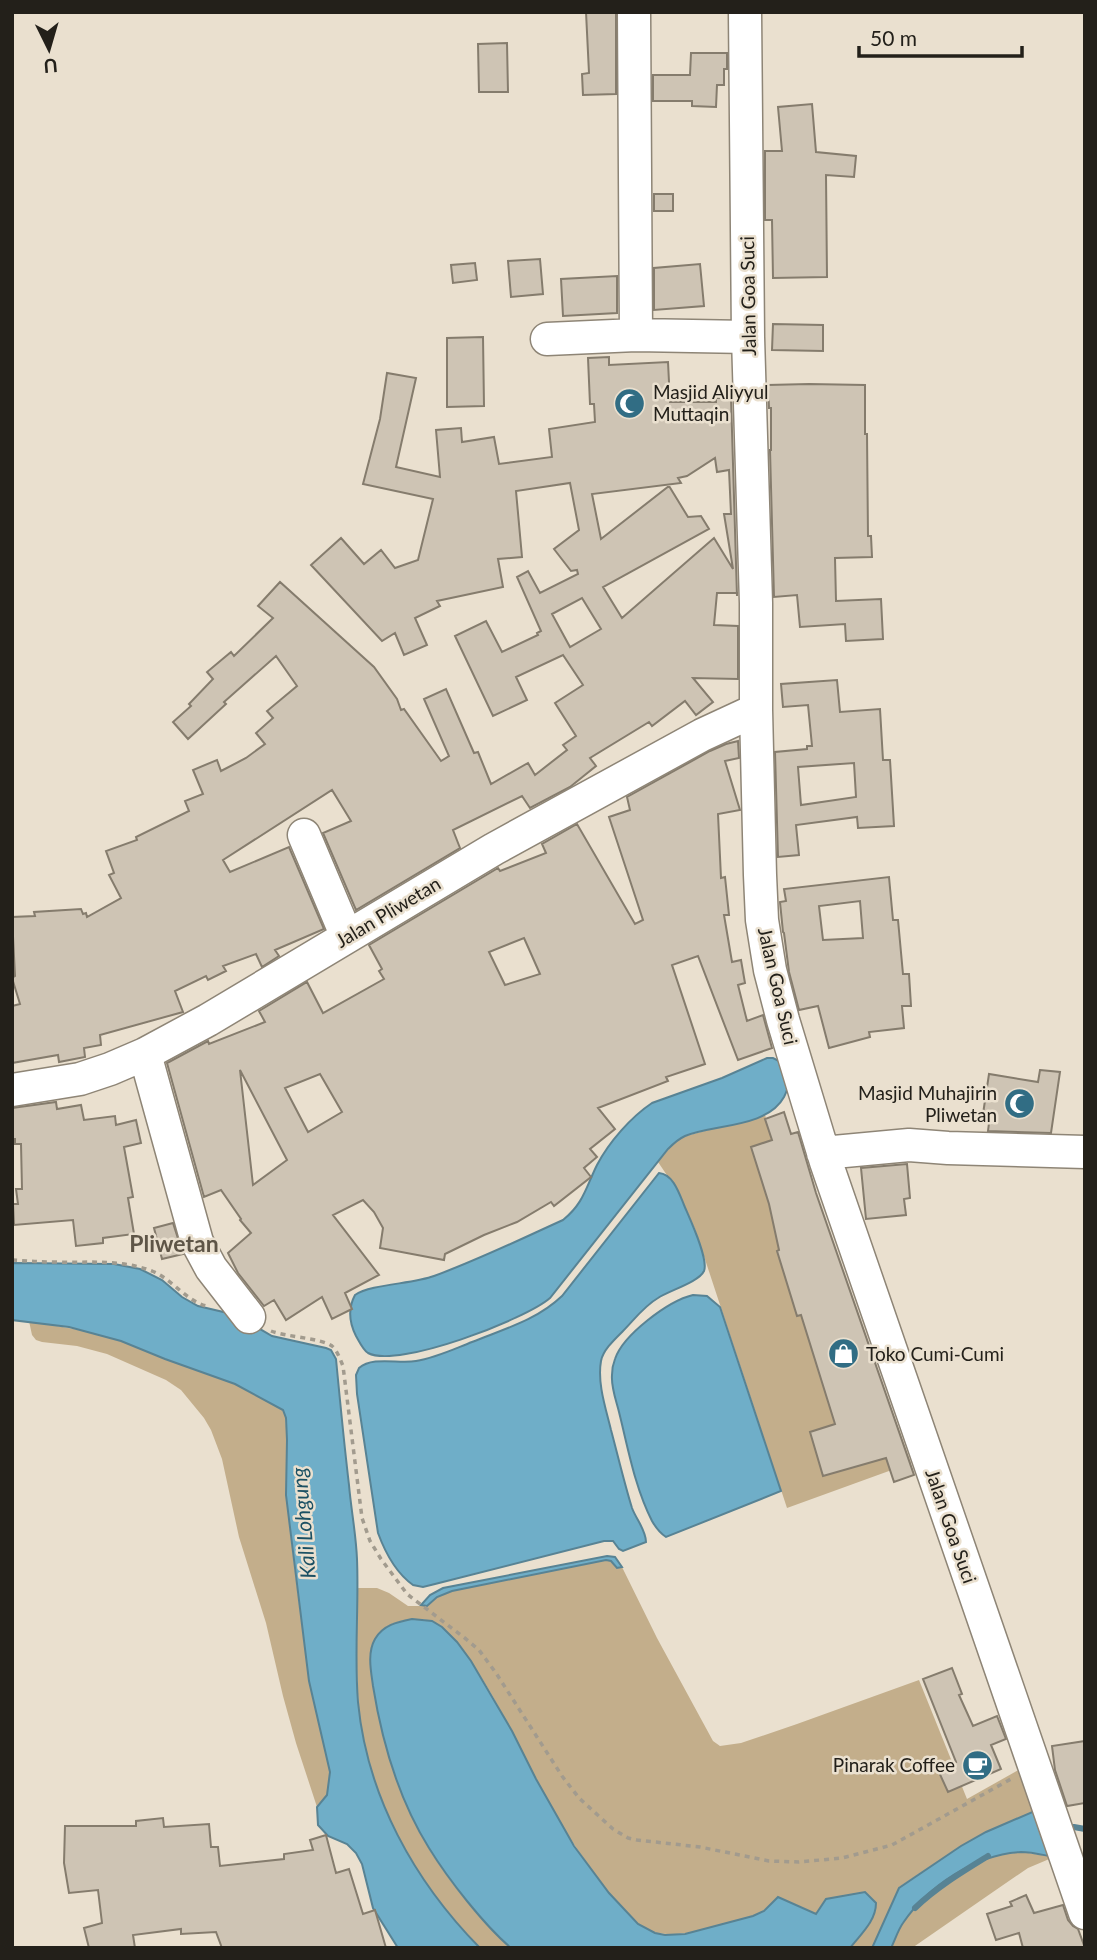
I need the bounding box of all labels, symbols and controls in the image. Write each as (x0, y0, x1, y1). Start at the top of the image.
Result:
north arrow (14, 14, 84, 84)
scale bar (859, 14, 1022, 58)
text: 50 m (870, 25, 917, 50)
text: U (42, 54, 59, 79)
street label: Jalan Goa Suci (735, 236, 760, 356)
place label: Masjid Aliyyul Muttaqin (653, 380, 769, 425)
mosque icon: Masjid Aliyyul Muttaqin (613, 386, 647, 420)
street label: Jalan Pliwetan (331, 871, 444, 952)
street label: Jalan Goa Suci (754, 925, 803, 1047)
place label: Masjid Muhajirin Pliwetan (858, 1081, 997, 1126)
mosque icon: Masjid Muhajirin Pliwetan (1003, 1087, 1037, 1121)
district label: Pliwetan (129, 1229, 219, 1257)
shop icon: Toko Cumi-Cumi (826, 1337, 860, 1371)
place label: Toko Cumi-Cumi (866, 1342, 1004, 1365)
water label: Kali Lohgung (285, 1466, 320, 1580)
street label: Jalan Goa Suci (921, 1466, 982, 1586)
cafe icon: Pinarak Coffee (961, 1748, 995, 1782)
place label: Pinarak Coffee (833, 1753, 955, 1776)

